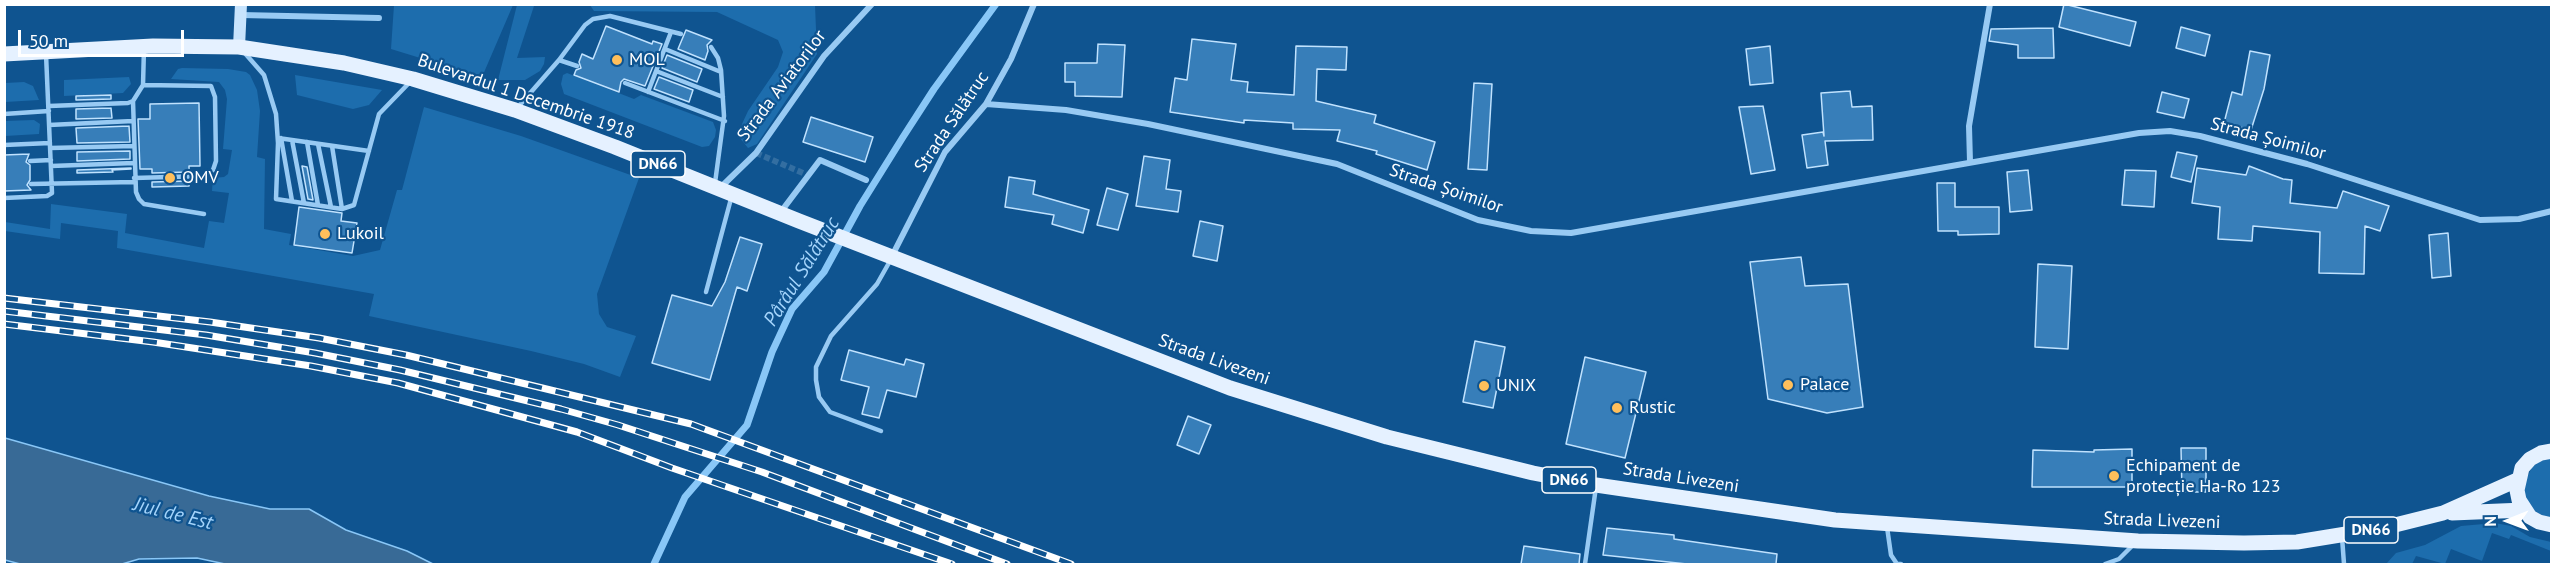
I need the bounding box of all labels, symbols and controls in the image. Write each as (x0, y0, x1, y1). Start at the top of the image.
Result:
scale bar (21, 18, 188, 56)
street label: Strada Aviatorilor (733, 26, 831, 146)
text: 50 m (29, 29, 68, 52)
place label: MOL (629, 49, 665, 71)
street label: Bulevardul 1 Decembrie 1918 (415, 50, 637, 144)
marker: MOL (610, 53, 624, 67)
street label: Strada Sălătruc (910, 68, 994, 176)
street label: Strada Șoimilor (2208, 113, 2328, 165)
road number: DN66 (631, 151, 685, 177)
street label: Strada Șoimilor (1386, 159, 1506, 219)
place label: OMV (182, 167, 219, 189)
marker: OMV (163, 171, 177, 185)
water label: Pârâul Sălătruc (759, 213, 845, 331)
place label: Lukoil (337, 223, 384, 245)
marker: Lukoil (318, 227, 332, 241)
street label: Strada Livezeni (1155, 330, 1273, 390)
place label: Palace (1800, 374, 1849, 396)
place label: UNIX (1496, 375, 1536, 397)
marker: Palace (1781, 378, 1795, 392)
marker: UNIX (1477, 379, 1491, 393)
place label: Rustic (1629, 397, 1676, 419)
marker: Rustic (1610, 401, 1624, 415)
place label: Echipament de protecție Ha-Ro 123 (2126, 455, 2281, 498)
street label: Strada Livezeni (1621, 458, 1741, 498)
road number: DN66 (1542, 467, 1596, 493)
marker: Echipament de protecție Ha-Ro 123 (2107, 469, 2121, 483)
north arrow (2478, 491, 2538, 551)
water label: Jiul de Est (131, 493, 215, 535)
street label: Strada Livezeni (2103, 508, 2221, 534)
text: N (2480, 516, 2500, 527)
road number: DN66 (2344, 517, 2398, 543)

